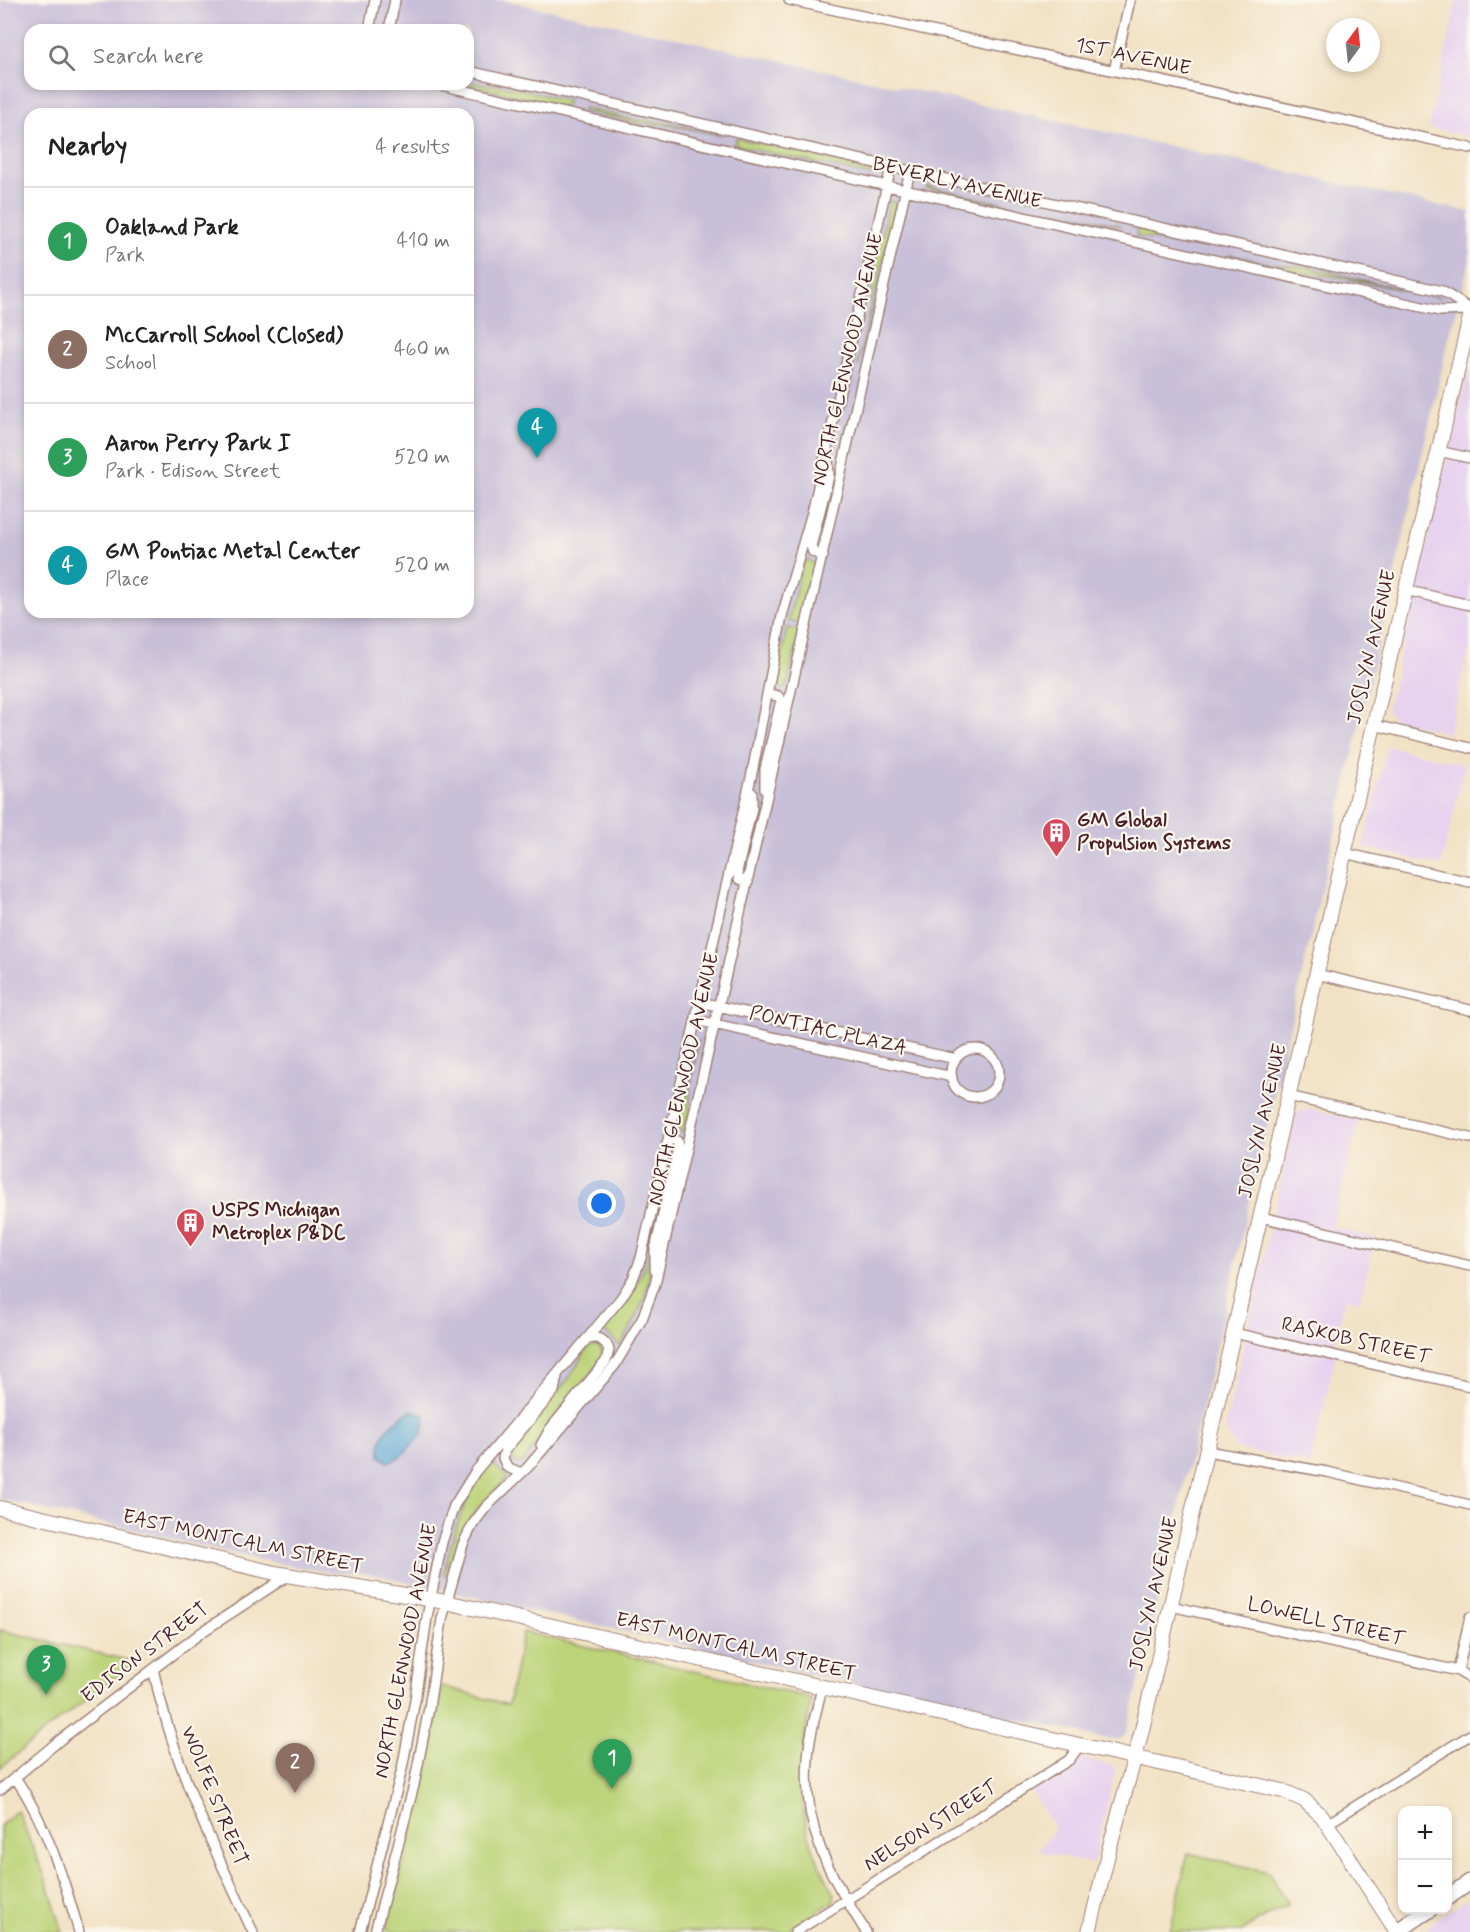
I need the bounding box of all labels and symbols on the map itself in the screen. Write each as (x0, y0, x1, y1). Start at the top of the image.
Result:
north arrow (1326, 18, 1380, 72)
street label: 1ST AVENUE (1073, 32, 1193, 82)
street label: BEVERLY AVENUE (870, 150, 1044, 216)
street label: NORTH GLENWOOD AVENUE (806, 230, 890, 488)
pin: 4 (518, 408, 556, 458)
street label: JOSLYN AVENUE (1341, 567, 1403, 727)
place label: GM Global Propulsion Systems (1077, 807, 1231, 857)
building icon: GM Global Propulsion Systems (1040, 816, 1072, 858)
street label: NORTH GLENWOOD AVENUE (642, 950, 726, 1208)
street label: PONTIAC PLAZA (747, 1000, 909, 1062)
street label: JOSLYN AVENUE (1232, 1041, 1294, 1201)
your location (587, 1189, 616, 1218)
place label: USPS Michigan Metroplex P&DC (212, 1197, 346, 1247)
building icon: USPS Michigan Metroplex P&DC (175, 1206, 207, 1248)
street label: RASKOB STREET (1279, 1311, 1435, 1372)
street label: EAST MONTCALM STREET (120, 1503, 366, 1581)
street label: JOSLYN AVENUE (1123, 1514, 1185, 1674)
street label: NORTH GLENWOOD AVENUE (368, 1522, 444, 1780)
street label: LOWELL STREET (1245, 1591, 1409, 1654)
street label: EDISON STREET (76, 1596, 214, 1710)
street label: EAST MONTCALM STREET (613, 1606, 859, 1688)
pin: 3 (26, 1646, 66, 1695)
street label: WOLFE STREET (174, 1722, 254, 1870)
pin: 1 (592, 1740, 632, 1789)
pin: 2 (276, 1744, 314, 1793)
street label: NELSON STREET (859, 1773, 1004, 1878)

